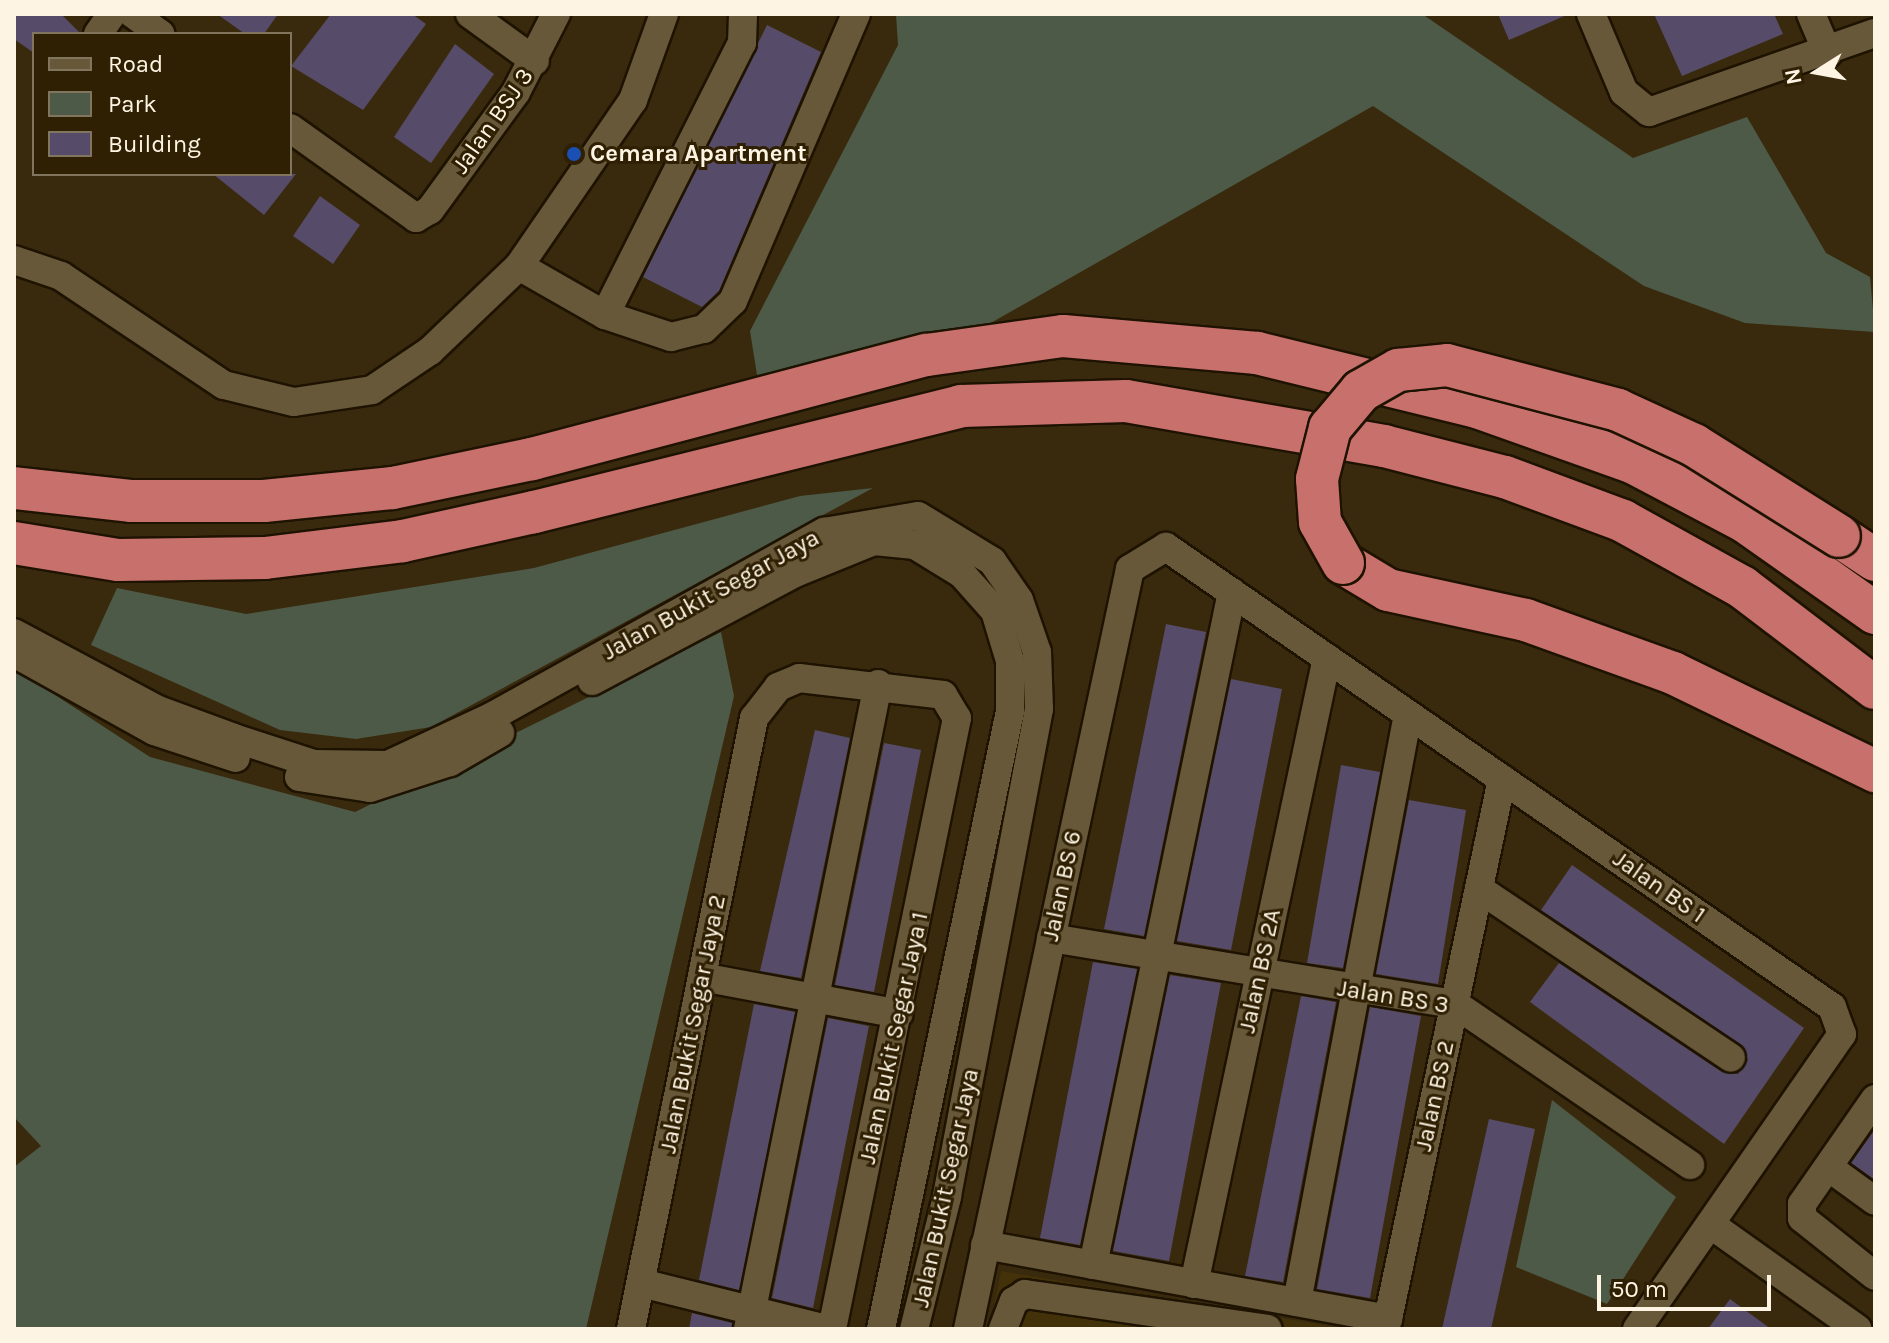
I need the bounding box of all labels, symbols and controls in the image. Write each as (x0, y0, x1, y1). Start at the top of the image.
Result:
legend (32, 32, 292, 176)
north arrow (1777, 32, 1857, 112)
text: Road (108, 50, 163, 78)
street label: Jalan BSJ 3 (446, 63, 540, 179)
text: N (1779, 66, 1808, 87)
text: Park (108, 90, 157, 118)
text: Building (108, 130, 201, 158)
place label: Cemara Apartment (590, 140, 807, 168)
marker: Cemara Apartment (565, 145, 583, 163)
street label: Jalan Bukit Segar Jaya (598, 523, 824, 667)
street label: Jalan BS 6 (1036, 828, 1088, 944)
street label: Jalan BS 1 (1607, 845, 1711, 929)
street label: Jalan Bukit Segar Jaya 2 (654, 892, 732, 1156)
street label: Jalan BS 2A (1233, 906, 1287, 1036)
street label: Jalan Bukit Segar Jaya 1 (853, 909, 935, 1167)
street label: Jalan BS 3 (1335, 974, 1451, 1020)
street label: Jalan BS 2 (1409, 1038, 1461, 1154)
street label: Jalan Bukit Segar Jaya (907, 1066, 985, 1310)
scale bar (1601, 1259, 1775, 1309)
text: 50 m (1611, 1275, 1667, 1303)

